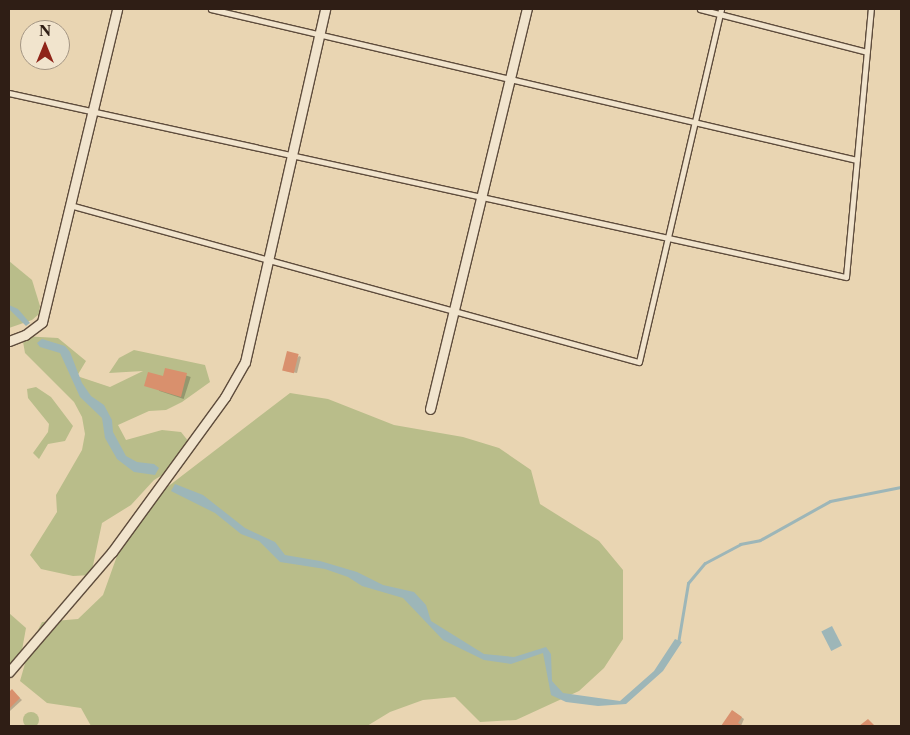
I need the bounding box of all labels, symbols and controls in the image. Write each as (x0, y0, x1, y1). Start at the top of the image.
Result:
north arrow (20, 20, 70, 70)
text: N (39, 22, 51, 40)

